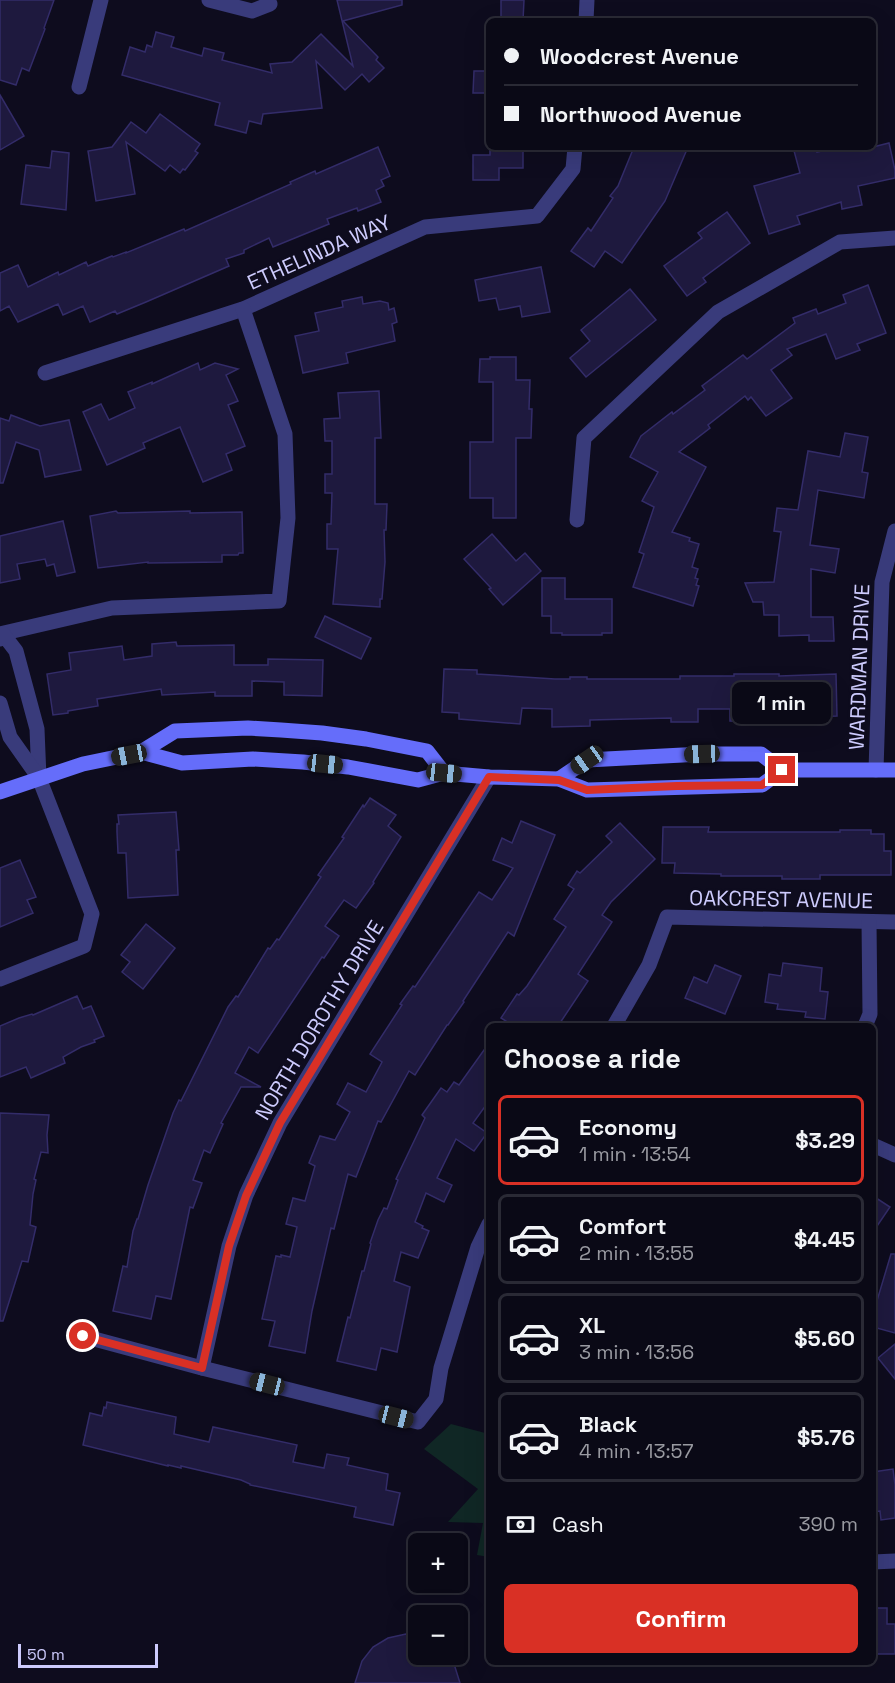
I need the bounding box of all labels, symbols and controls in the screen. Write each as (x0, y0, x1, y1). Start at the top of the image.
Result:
text: Woodcrest Avenue (540, 42, 739, 70)
text: Northwood Avenue (540, 100, 742, 128)
street label: ETHELINDA WAY (243, 208, 395, 296)
street label: WARDMAN DRIVE (843, 584, 875, 750)
callout: 1 min (732, 683, 832, 725)
text: 1 min (757, 690, 806, 716)
car (567, 742, 607, 778)
car (110, 743, 148, 767)
car (684, 744, 720, 764)
car (306, 753, 344, 775)
route end (768, 756, 795, 783)
car (425, 762, 463, 784)
street label: OAKCREST AVENUE (689, 884, 873, 914)
street label: NORTH DOROTHY DRIVE (249, 915, 389, 1125)
text: Choose a ride (504, 1041, 681, 1076)
icon: car (507, 1113, 561, 1167)
text: Economy (579, 1113, 677, 1141)
text: $3.29 (795, 1126, 855, 1154)
text: 1 min · 13:54 (579, 1141, 691, 1167)
icon: car (507, 1212, 561, 1266)
text: Comfort (579, 1212, 667, 1240)
text: $4.45 (794, 1225, 855, 1253)
text: 2 min · 13:55 (579, 1240, 694, 1266)
icon: car (507, 1311, 561, 1365)
text: XL (579, 1311, 605, 1339)
route start (69, 1322, 96, 1349)
text: $5.60 (794, 1324, 855, 1352)
text: 3 min · 13:56 (579, 1339, 694, 1365)
car (247, 1371, 287, 1397)
car (376, 1404, 416, 1430)
icon: car (507, 1410, 561, 1464)
text: Black (579, 1410, 637, 1438)
text: $5.76 (797, 1423, 855, 1451)
text: 4 min · 13:57 (579, 1438, 694, 1464)
icon: cash (504, 1508, 537, 1541)
text: Cash (552, 1510, 604, 1538)
text: 390 m (799, 1511, 858, 1537)
map controls (408, 1533, 468, 1665)
button: + (408, 1533, 468, 1593)
button: Confirm (504, 1584, 858, 1653)
button: − (408, 1605, 468, 1665)
scale bar (18, 1641, 158, 1668)
text: 50 m (27, 1644, 65, 1665)

